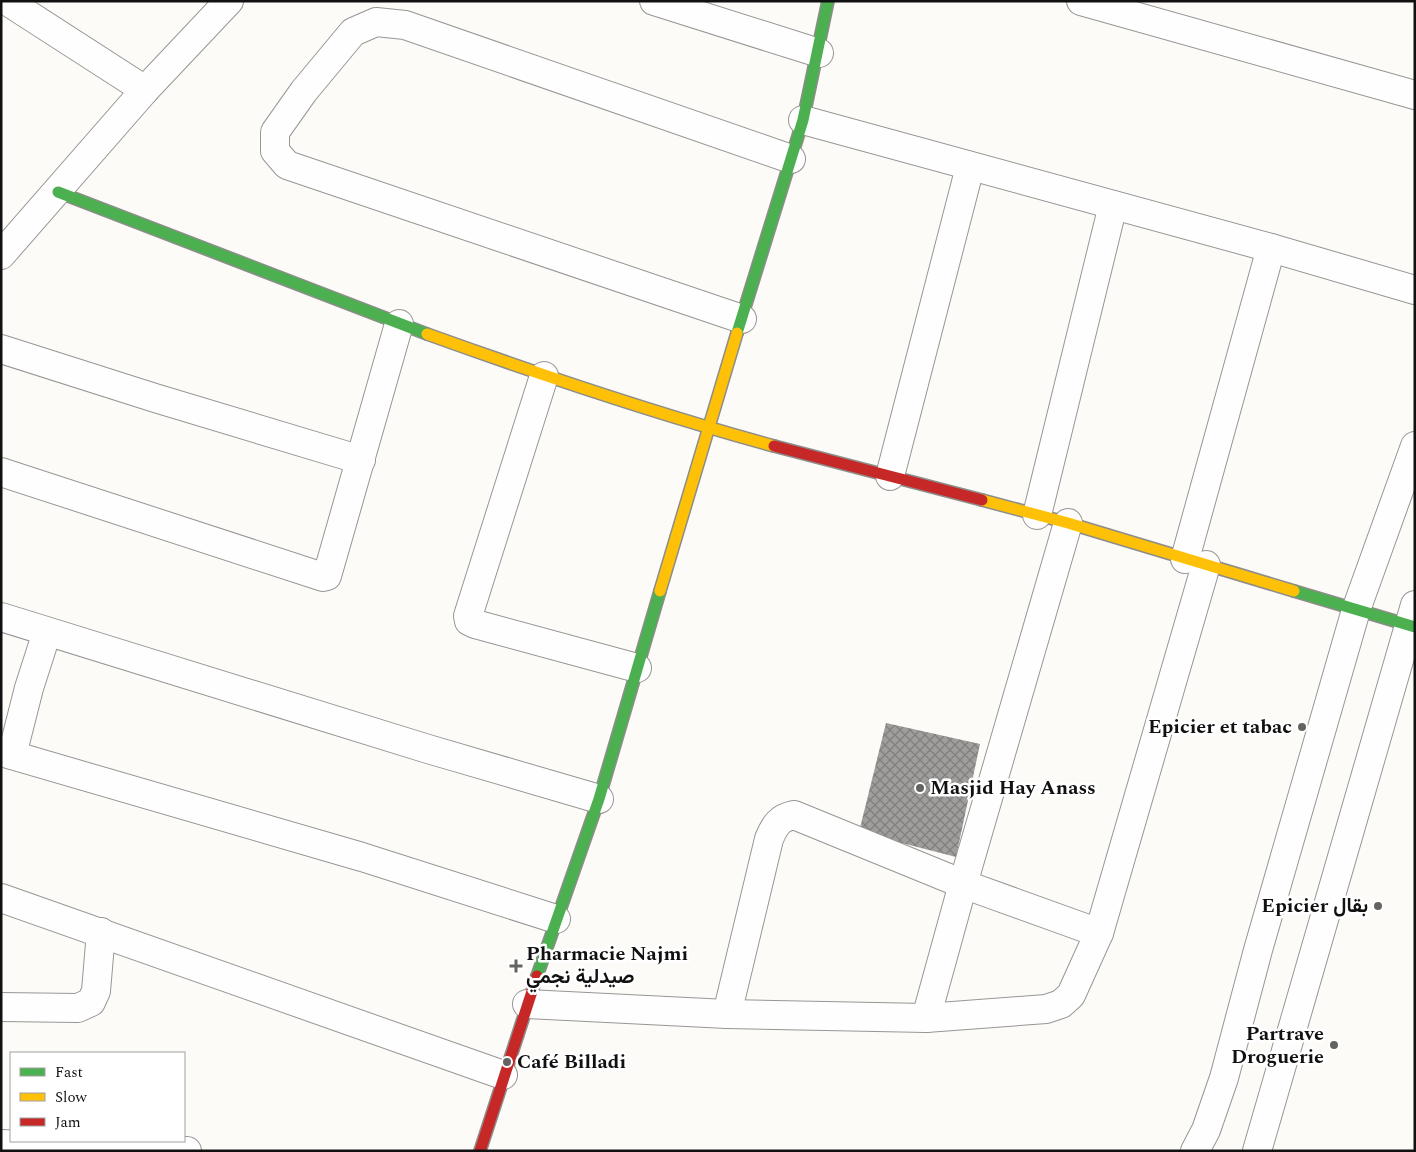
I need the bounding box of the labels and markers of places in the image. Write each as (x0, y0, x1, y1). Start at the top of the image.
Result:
place label: Epicier et tabac (1148, 712, 1292, 742)
marker: Epicier et tabac (1296, 721, 1308, 733)
place label: Masjid Hay Anass (930, 773, 1096, 803)
marker: Masjid Hay Anass (914, 782, 926, 794)
place label: Epicier بقال (1261, 891, 1368, 921)
marker: Epicier بقال (1372, 900, 1384, 912)
place label: Pharmacie Najmi صيدلية نجمي (526, 939, 688, 993)
marker: Pharmacie Najmi صيدلية نجمي (510, 960, 522, 972)
place label: Partrave Droguerie (1231, 1019, 1324, 1072)
marker: Partrave Droguerie (1328, 1039, 1340, 1051)
place label: Café Billadi (517, 1047, 626, 1077)
marker: Café Billadi (501, 1056, 513, 1068)

